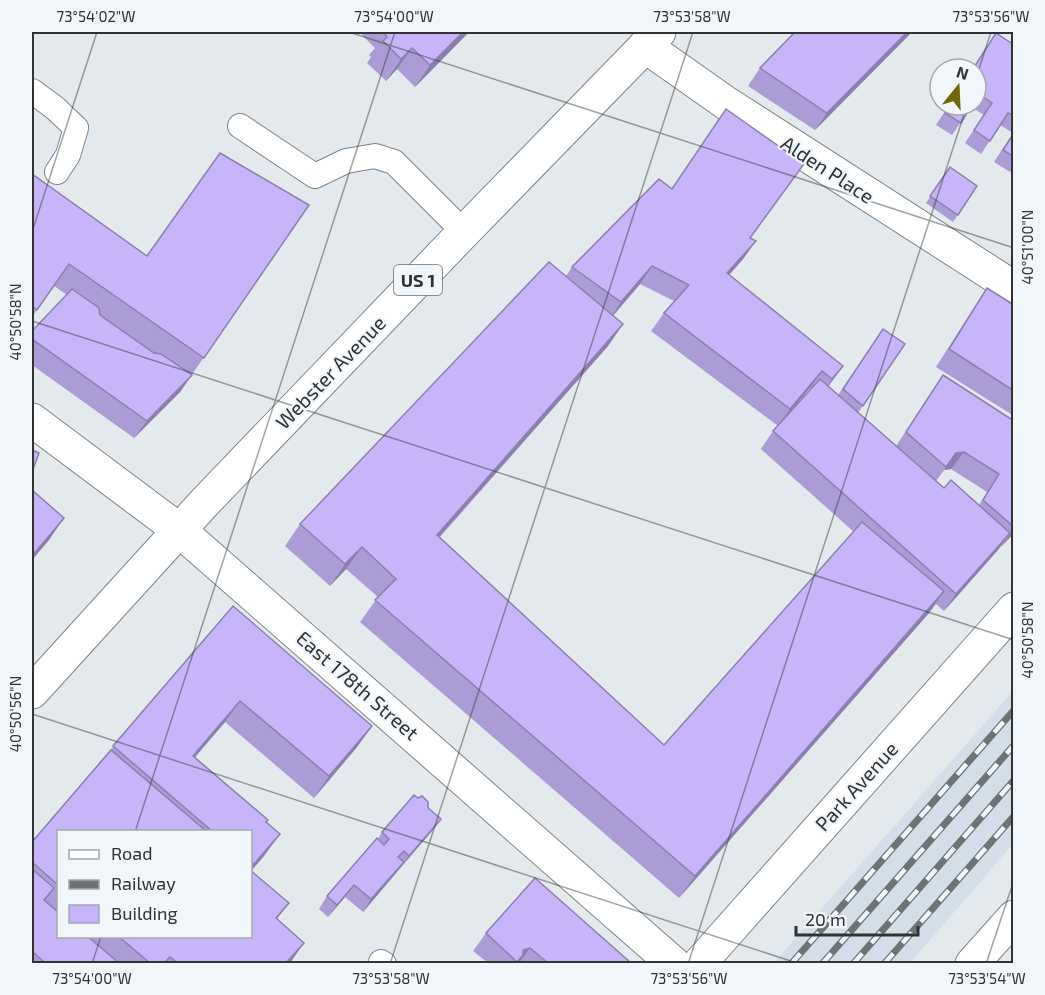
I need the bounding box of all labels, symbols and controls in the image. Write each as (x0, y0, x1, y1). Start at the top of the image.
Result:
text: 73°54'02"W (57, 7, 135, 25)
text: 73°54'00"W (354, 7, 434, 25)
text: 73°53'58"W (653, 7, 731, 25)
text: 73°53'56"W (952, 7, 1030, 25)
north arrow (928, 57, 988, 117)
text: N (954, 61, 971, 83)
street label: Alden Place (777, 130, 879, 208)
text: 40°51'00"N (1018, 210, 1036, 284)
road number: US 1 (394, 265, 442, 295)
text: 40°50'58"N (6, 284, 24, 360)
street label: Webster Avenue (270, 310, 390, 434)
text: 40°50'58"N (1018, 602, 1036, 678)
street label: East 178th Street (292, 625, 424, 745)
text: 40°50'56"N (6, 676, 24, 752)
street label: Park Avenue (810, 736, 902, 836)
legend (57, 830, 252, 938)
text: Road (111, 842, 152, 864)
text: Railway (111, 872, 176, 894)
scale bar (796, 899, 918, 937)
text: Building (111, 902, 178, 924)
text: 20 m (805, 908, 846, 930)
text: 73°54'00"W (52, 969, 132, 987)
text: 73°53'58"W (352, 969, 430, 987)
text: 73°53'56"W (650, 969, 728, 987)
text: 73°53'54"W (948, 969, 1026, 987)

